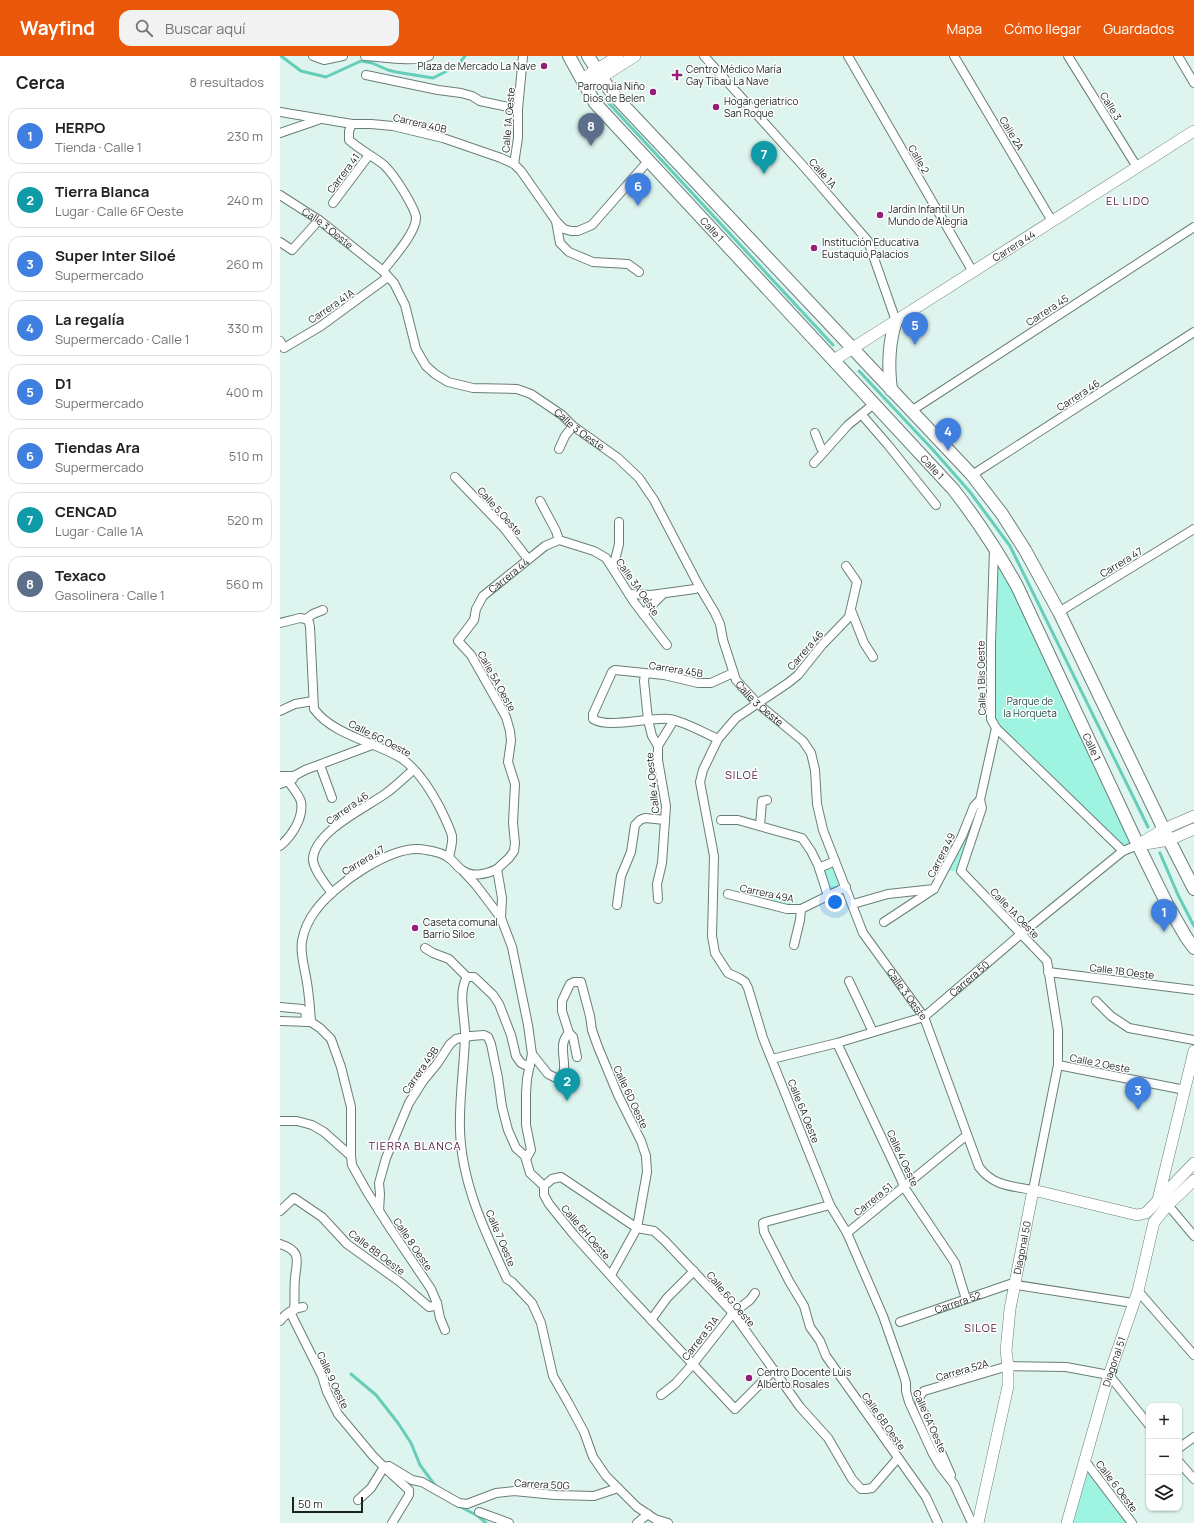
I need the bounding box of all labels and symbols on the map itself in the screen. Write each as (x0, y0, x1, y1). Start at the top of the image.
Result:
place label: Plaza de Mercado La Nave (418, 59, 536, 73)
marker: Plaza de Mercado La Nave (539, 61, 549, 71)
place label: Centro Médico María Gay Tibau La Nave (686, 62, 781, 88)
marker: Centro Médico María Gay Tibau La Nave (671, 69, 683, 81)
place label: Parroquia Niño Dios de Belen (578, 79, 645, 105)
street label: Calle 1A Oeste (498, 87, 518, 153)
marker: Parroquia Niño Dios de Belen (648, 87, 658, 97)
street label: Calle 3 (1097, 89, 1125, 123)
place label: Hogar geriatrico San Roque (724, 94, 798, 120)
marker: Hogar geriatrico San Roque (711, 102, 721, 112)
street label: Carrera 40B (392, 110, 448, 136)
pin: 8 (578, 113, 604, 146)
street label: Calle 2A (996, 114, 1028, 153)
pin: 7 (751, 141, 777, 174)
street label: Calle 2 (905, 142, 933, 176)
street label: Carrera 41 (323, 150, 363, 196)
street label: Calle 1A (806, 155, 840, 191)
pin: 6 (625, 173, 651, 206)
district label: EL LIDO (1106, 193, 1150, 208)
place label: Jardín Infantil Un Mundo de Alegria (888, 202, 968, 228)
street label: Calle 3 Oeste (299, 204, 356, 252)
marker: Jardín Infantil Un Mundo de Alegria (875, 210, 885, 220)
street label: Calle 1 (697, 214, 727, 245)
street label: Carrera 44 (989, 227, 1038, 265)
place label: Institución Educativa Eustaquio Palacios (822, 235, 919, 261)
marker: Institución Educativa Eustaquio Palacios (809, 243, 819, 253)
street label: Carrera 41A (305, 285, 357, 327)
street label: Carrera 45 (1023, 291, 1071, 329)
pin: 5 (902, 312, 928, 345)
street label: Carrera 46 (1054, 376, 1102, 414)
street label: Calle 3 Oeste (552, 405, 608, 453)
pin: 4 (935, 418, 961, 451)
street label: Calle 1 (917, 451, 948, 482)
street label: Calle 5 Oeste (474, 484, 526, 538)
street label: Carrera 47 (1097, 544, 1145, 580)
street label: Carrera 44 (485, 555, 532, 596)
street label: Calle 3A Oeste (613, 556, 663, 619)
street label: Carrera 46 (784, 627, 826, 673)
street label: Calle 1 Bis Oeste (973, 640, 989, 716)
street label: Calle 5A Oeste (475, 648, 520, 714)
street label: Carrera 45B (648, 658, 704, 680)
street label: Calle 3 Oeste (733, 677, 787, 729)
park label: Parque de la Horqueta (1003, 694, 1057, 720)
street label: Calle 6G Oeste (346, 716, 414, 760)
street label: Calle 1 (1080, 731, 1105, 763)
street label: Calle 4 Oeste (642, 752, 662, 814)
district label: SILOÉ (725, 767, 759, 782)
street label: Carrera 46 (323, 788, 371, 828)
street label: Carrera 49 (924, 830, 958, 880)
street label: Carrera 47 (339, 842, 387, 878)
street label: Carrera 49A (739, 880, 796, 906)
street label: Calle 1A Oeste (987, 885, 1043, 942)
your location (825, 892, 845, 912)
pin: 1 (1151, 899, 1177, 932)
place label: Caseta comunal Barrio Siloe (423, 915, 498, 941)
marker: Caseta comunal Barrio Siloe (410, 923, 420, 933)
street label: Carrera 50 (946, 957, 992, 1000)
street label: Calle 1B Oeste (1089, 960, 1155, 982)
street label: Calle 3 Oeste (884, 965, 931, 1023)
street label: Carrera 49B (399, 1044, 441, 1096)
street label: Calle 2 Oeste (1069, 1050, 1131, 1076)
street label: Calle 6D Oeste (610, 1063, 652, 1131)
pin: 2 (554, 1068, 580, 1101)
street label: Calle 6A Oeste (785, 1077, 823, 1145)
pin: 3 (1125, 1077, 1151, 1110)
street label: Calle 4 Oeste (884, 1127, 922, 1189)
district label: TIERRA BLANCA (369, 1138, 461, 1153)
street label: Carrera 51 (851, 1179, 895, 1219)
street label: Calle 6H Oeste (558, 1202, 614, 1262)
street label: Calle 7 Oeste (483, 1208, 519, 1269)
street label: Calle 8 Oeste (390, 1215, 436, 1273)
street label: Diagonal 50 (1010, 1220, 1034, 1276)
street label: Calle 8B Oeste (346, 1226, 408, 1278)
street label: Calle 6G Oeste (704, 1268, 758, 1330)
street label: Carrera 52 (933, 1288, 983, 1317)
street label: Carrera 51A (678, 1312, 722, 1363)
district label: SILOE (964, 1320, 998, 1335)
street label: Diagonal 51 (1099, 1335, 1129, 1388)
street label: Calle 9 Oeste (314, 1349, 352, 1411)
street label: Carrera 52A (934, 1356, 990, 1384)
place label: Centro Docente Luis Alberto Rosales (757, 1365, 851, 1391)
marker: Centro Docente Luis Alberto Rosales (744, 1373, 754, 1383)
street label: Calle 6A Oeste (910, 1387, 950, 1455)
street label: Calle 6B Oeste (859, 1389, 909, 1453)
street label: Calle 6 Oeste (1093, 1457, 1141, 1515)
street label: Carrera 50G (514, 1476, 570, 1492)
scale bar (292, 1495, 363, 1514)

